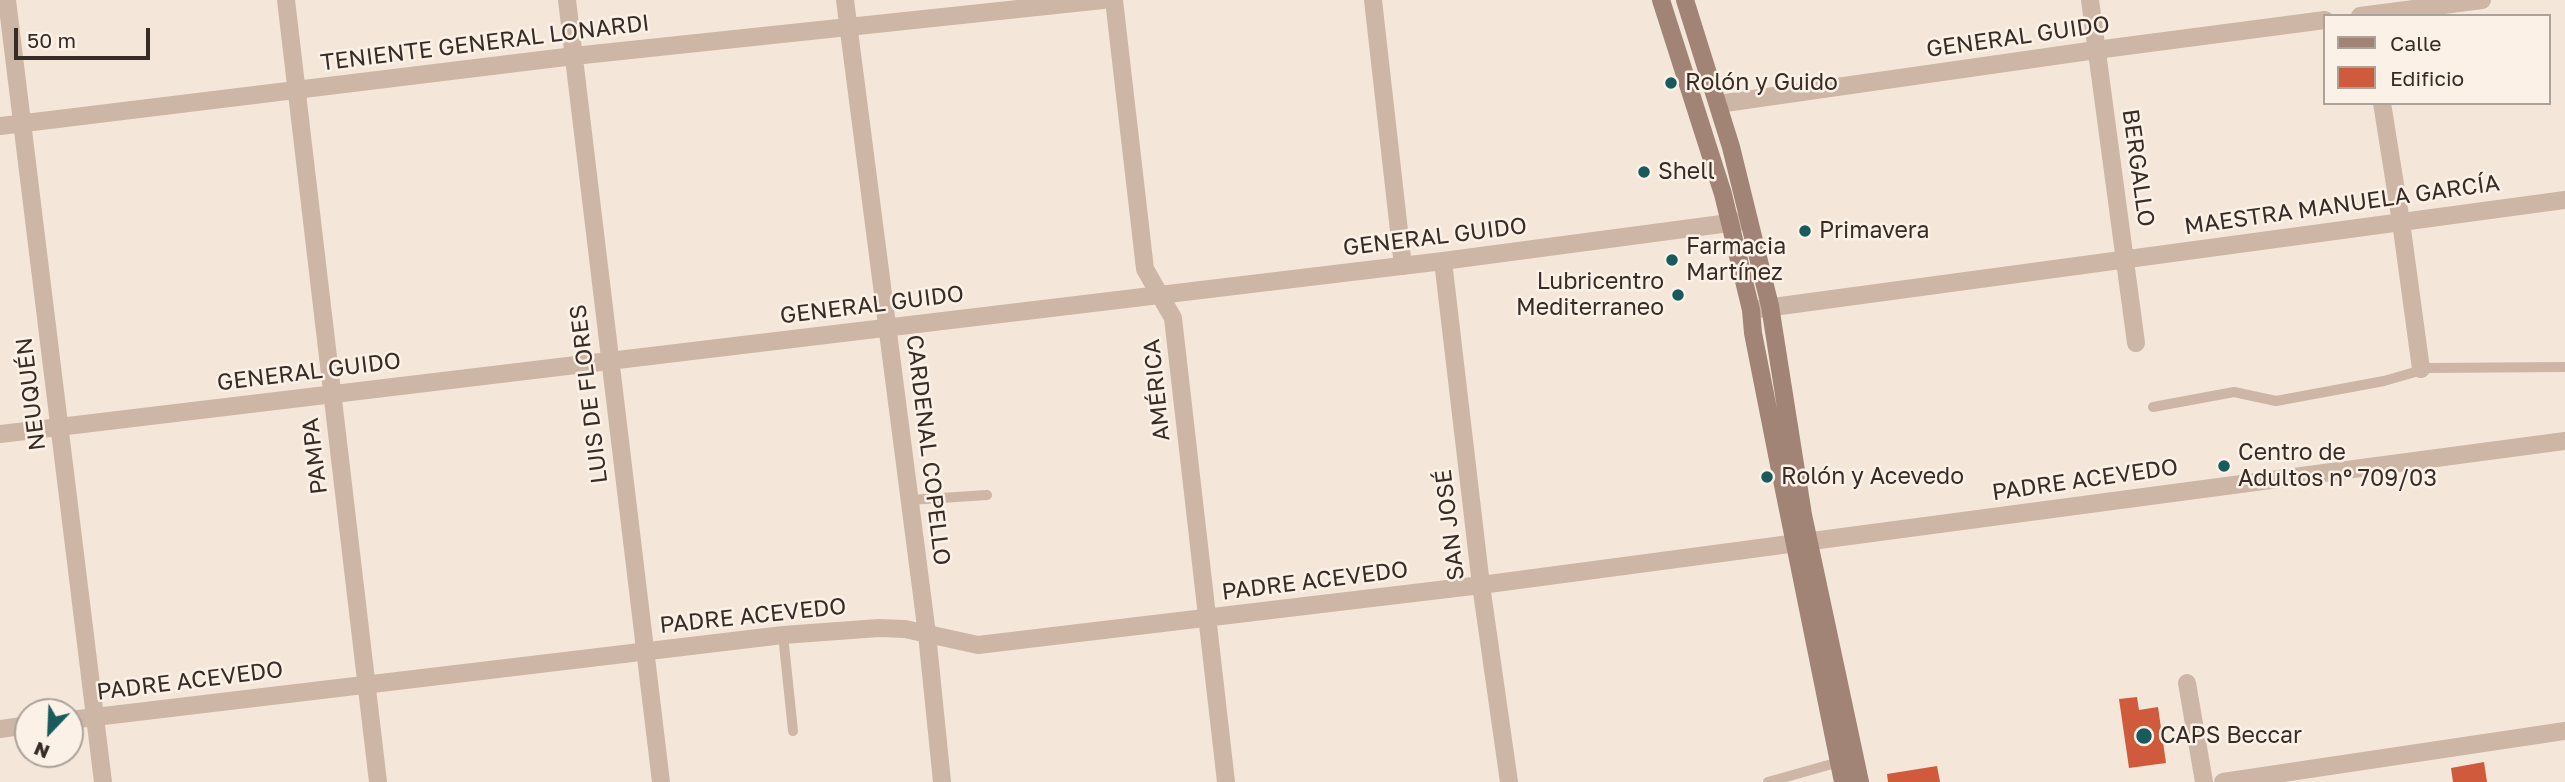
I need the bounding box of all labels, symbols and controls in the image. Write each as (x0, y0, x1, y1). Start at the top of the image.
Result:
street label: TENIENTE GENERAL LONARDI (319, 9, 651, 77)
street label: GENERAL GUIDO (1924, 10, 2112, 64)
scale bar (18, 14, 154, 58)
legend (2324, 14, 2551, 105)
text: 50 m (27, 27, 76, 53)
text: Calle (2390, 30, 2442, 56)
text: Edificio (2390, 65, 2464, 91)
place label: Rolón y Guido (1685, 69, 1838, 97)
marker: Rolón y Guido (1663, 75, 1679, 91)
street label: BERGALLO (2116, 107, 2160, 229)
place label: Shell (1658, 158, 1715, 186)
marker: Shell (1636, 164, 1652, 180)
street label: MAESTRA MANUELA GARCÍA (2182, 169, 2502, 241)
street label: GENERAL GUIDO (1342, 212, 1528, 262)
place label: Primavera (1819, 217, 1930, 245)
marker: Primavera (1797, 223, 1813, 239)
place label: Farmacia Martínez (1686, 233, 1786, 287)
marker: Farmacia Martínez (1664, 252, 1680, 268)
place label: Lubricentro Mediterraneo (1516, 268, 1664, 322)
street label: GENERAL GUIDO (779, 280, 965, 330)
marker: Lubricentro Mediterraneo (1670, 287, 1686, 303)
street label: LUIS DE FLORES (564, 303, 614, 485)
street label: CARDENAL COPELLO (900, 333, 956, 567)
street label: NEUQUÉN (10, 336, 52, 452)
street label: AMÉRICA (1138, 338, 1176, 442)
street label: GENERAL GUIDO (216, 347, 402, 397)
street label: PAMPA (297, 416, 333, 496)
place label: Centro de Adultos nº 709/03 (2238, 439, 2437, 493)
street label: PADRE ACEVEDO (1990, 453, 2180, 507)
marker: Centro de Adultos nº 709/03 (2216, 458, 2232, 474)
place label: Rolón y Acevedo (1781, 463, 1964, 491)
street label: SAN JOSÉ (1429, 468, 1471, 582)
marker: Rolón y Acevedo (1759, 469, 1775, 485)
street label: PADRE ACEVEDO (1220, 556, 1410, 606)
street label: PADRE ACEVEDO (658, 592, 848, 640)
street label: PADRE ACEVEDO (95, 656, 285, 706)
north arrow (14, 698, 84, 768)
place label: CAPS Beccar (2160, 722, 2302, 750)
marker: CAPS Beccar (2134, 726, 2154, 746)
text: N (30, 738, 53, 764)

